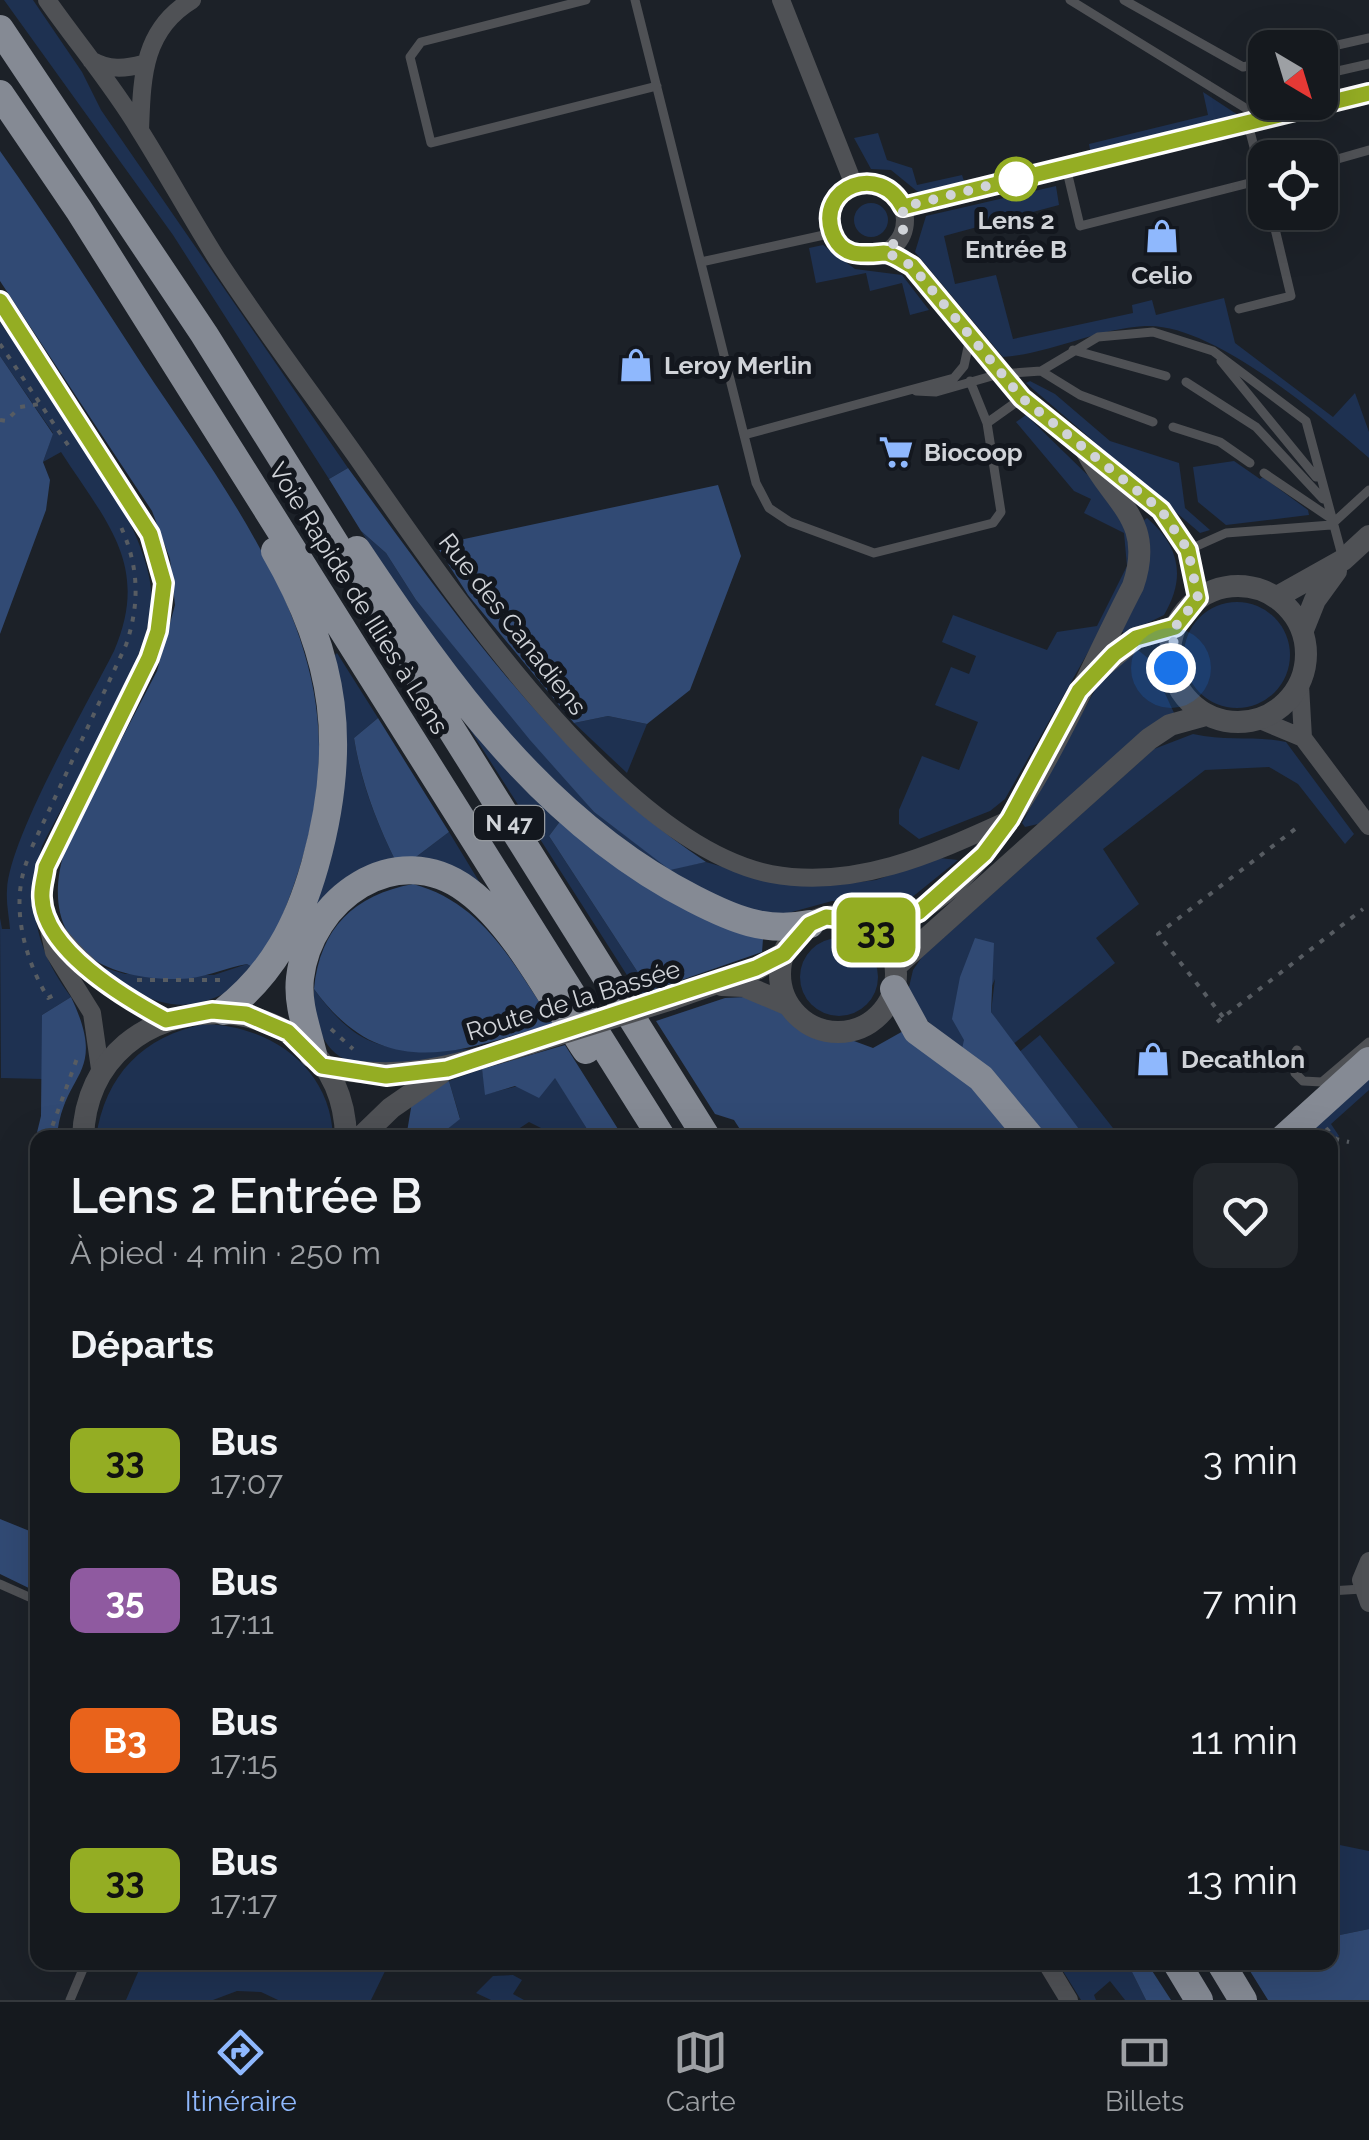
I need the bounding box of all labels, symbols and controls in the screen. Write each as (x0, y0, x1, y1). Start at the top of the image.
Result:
north arrow (1248, 30, 1338, 120)
map controls (1248, 30, 1338, 230)
button: locate (1248, 140, 1338, 230)
marker: Lens 2 Entrée B (995, 158, 1037, 200)
place label: Lens 2 Entrée B (965, 205, 1067, 264)
shop icon: Celio (1143, 217, 1181, 255)
place label: Celio (1131, 260, 1193, 290)
shop icon: Leroy Merlin (617, 346, 655, 384)
place label: Leroy Merlin (664, 350, 812, 380)
supermarket icon: Biocoop (877, 433, 915, 471)
place label: Biocoop (924, 437, 1023, 467)
street label: Voie Rapide de Illies à Lens (263, 457, 455, 739)
street label: Rue des Canadiens (433, 527, 593, 721)
your location (1146, 643, 1196, 693)
road number: N 47 (474, 806, 544, 840)
line badge: 33 (831, 898, 921, 962)
text: 33 (856, 910, 896, 951)
street label: Route de la Bassée (462, 953, 684, 1047)
shop icon: Decathlon (1134, 1040, 1172, 1078)
place label: Decathlon (1181, 1044, 1305, 1074)
button: heart (1193, 1163, 1298, 1268)
text: Lens 2 Entrée B (70, 1168, 422, 1224)
text: À pied · 4 min · 250 m (70, 1234, 381, 1271)
text: Départs (70, 1322, 214, 1367)
text: Bus (210, 1419, 278, 1464)
text: 3 min (1203, 1438, 1298, 1483)
text: 33 (105, 1440, 145, 1481)
text: 17:07 (210, 1464, 283, 1501)
text: Bus (210, 1559, 278, 1604)
text: 7 min (1203, 1578, 1298, 1623)
text: 35 (106, 1580, 144, 1621)
text: 17:11 (210, 1604, 274, 1641)
text: Bus (210, 1699, 278, 1744)
text: 11 min (1190, 1718, 1298, 1763)
text: B3 (103, 1720, 147, 1761)
text: 17:15 (210, 1744, 278, 1781)
text: Bus (210, 1839, 278, 1884)
text: 13 min (1186, 1858, 1298, 1903)
text: 33 (105, 1860, 145, 1901)
text: 17:17 (210, 1884, 277, 1921)
tab: Itinéraire (185, 2025, 297, 2118)
tab: Carte (666, 2025, 736, 2118)
tab: Billets (1105, 2025, 1184, 2118)

